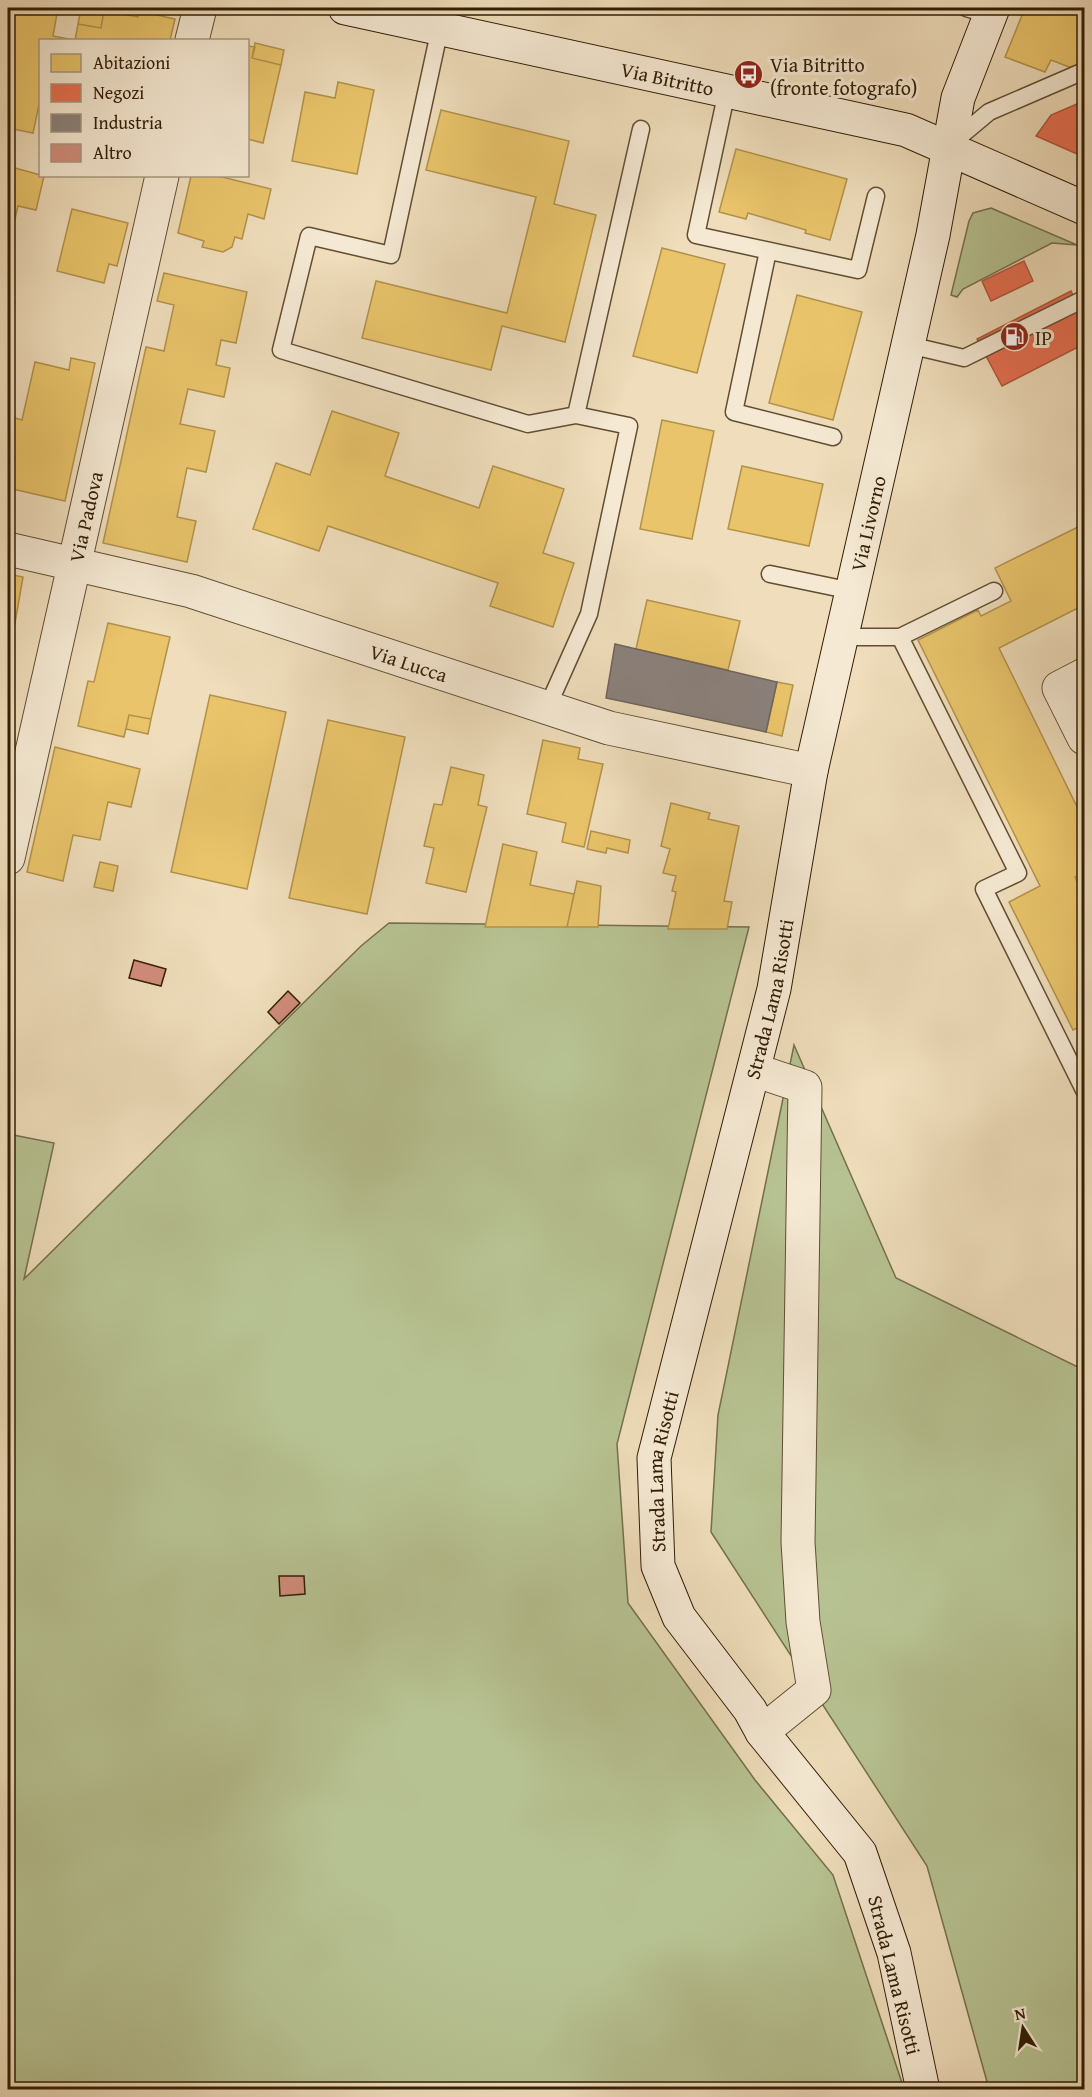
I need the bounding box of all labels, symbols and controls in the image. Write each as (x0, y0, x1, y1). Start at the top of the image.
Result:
legend (39, 39, 249, 177)
text: Abitazioni (93, 49, 170, 76)
place label: Via Bitritto (fronte fotografo) (770, 50, 917, 102)
street label: Via Bitritto (618, 54, 717, 102)
bus stop icon: Via Bitritto (fronte fotografo) (733, 59, 765, 91)
text: Negozi (93, 79, 144, 106)
text: Industria (93, 109, 163, 136)
text: Altro (93, 139, 132, 166)
fuel station icon: IP (998, 321, 1030, 353)
place label: IP (1035, 323, 1052, 352)
street label: Via Padova (61, 468, 110, 565)
street label: Via Livorno (842, 472, 892, 574)
street label: Via Lucca (366, 636, 452, 689)
street label: Strada Lama Risotti (737, 916, 800, 1082)
street label: Strada Lama Risotti (639, 1387, 685, 1553)
street label: Strada Lama Risotti (861, 1892, 929, 2058)
north arrow (993, 1998, 1053, 2058)
text: N (1012, 2000, 1028, 2026)

